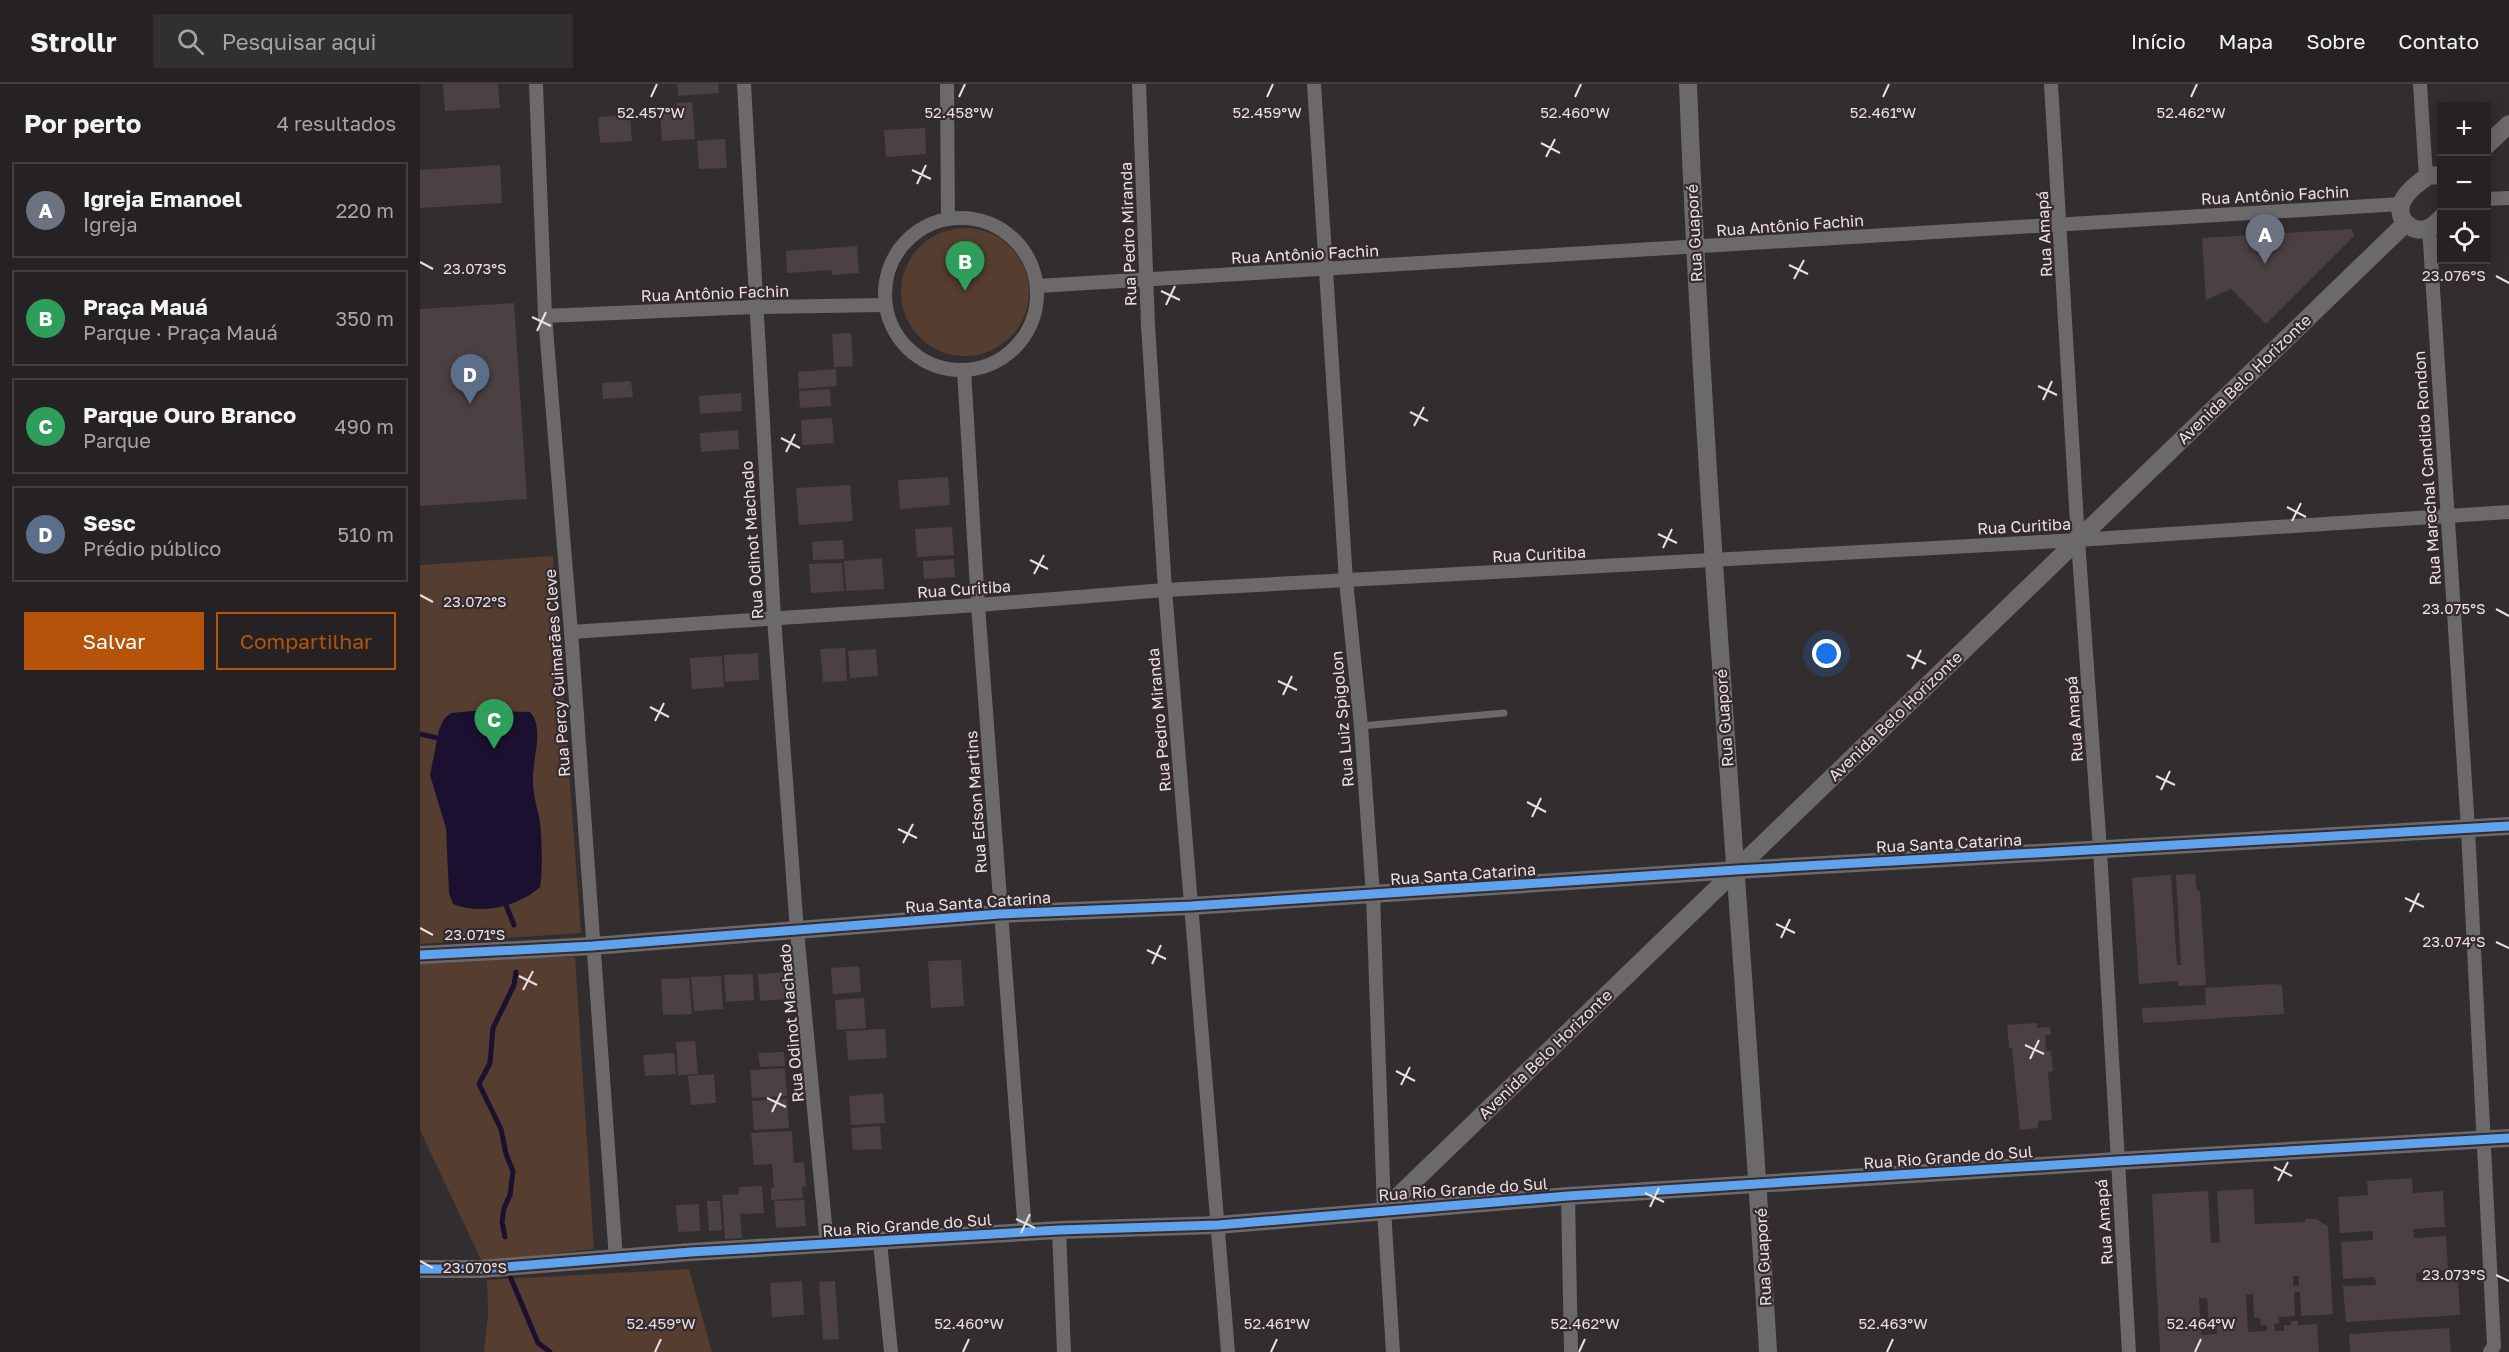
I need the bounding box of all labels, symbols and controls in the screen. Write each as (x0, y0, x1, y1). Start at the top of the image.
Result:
search box (153, 14, 573, 68)
text: Strollr (30, 25, 117, 58)
icon: search (174, 25, 207, 58)
text: Pesquisar aqui (222, 28, 376, 55)
text: Início (2131, 28, 2186, 54)
text: Mapa (2219, 28, 2273, 54)
text: Sobre (2306, 28, 2365, 54)
text: Contato (2398, 28, 2479, 54)
map controls (2437, 102, 2491, 264)
button: + (2437, 102, 2491, 156)
text: 52.457°W (617, 103, 685, 121)
text: 52.458°W (924, 103, 994, 121)
text: 52.459°W (1232, 103, 1302, 121)
text: 52.460°W (1540, 103, 1610, 121)
text: 52.461°W (1850, 103, 1916, 121)
text: 52.462°W (2156, 103, 2226, 121)
text: Por perto (24, 108, 141, 139)
text: 4 resultados (277, 111, 396, 135)
button: − (2437, 156, 2491, 210)
street label: Rua Pedro Miranda (1115, 162, 1141, 306)
street label: Rua Antônio Fachin (2200, 181, 2350, 209)
street label: Rua Guaporé (1681, 183, 1707, 283)
text: Igreja Emanoel (83, 185, 242, 212)
street label: Rua Amapá (2032, 190, 2056, 278)
text: A (38, 198, 53, 222)
text: 220 m (336, 198, 394, 222)
street label: Rua Antônio Fachin (1715, 210, 1865, 240)
button: locate (2437, 210, 2491, 264)
text: Igreja (83, 212, 137, 236)
pin: A (2246, 214, 2284, 264)
street label: Rua Antônio Fachin (1230, 240, 1380, 268)
pin: B (946, 242, 984, 291)
text: 23.073°S (443, 259, 507, 277)
text: 23.076°S (2422, 266, 2486, 284)
street label: Rua Antônio Fachin (641, 280, 789, 306)
text: Praça Mauá (83, 293, 208, 320)
text: B (38, 306, 53, 330)
text: 350 m (336, 306, 394, 330)
street label: Avenida Belo Horizonte (2173, 310, 2315, 448)
text: Parque · Praça Mauá (83, 320, 278, 344)
street label: Rua Marechal Candido Rondon (2409, 350, 2445, 586)
pin: D (451, 354, 490, 404)
text: Parque Ouro Branco (83, 401, 296, 428)
text: C (38, 414, 53, 438)
text: 490 m (335, 414, 394, 438)
text: Parque (83, 428, 151, 452)
street label: Rua Odinot Machado (736, 460, 768, 620)
text: Sesc (83, 509, 136, 536)
street label: Rua Curitiba (1977, 514, 2071, 538)
text: D (38, 522, 53, 546)
text: 510 m (338, 522, 394, 546)
text: Prédio público (83, 536, 221, 560)
street label: Rua Curitiba (1492, 542, 1586, 566)
street label: Rua Percy Guimarães Cleve (540, 568, 574, 778)
street label: Rua Curitiba (916, 576, 1012, 602)
text: 23.072°S (443, 592, 507, 610)
text: 23.075°S (2422, 599, 2486, 617)
button: Salvar (24, 612, 204, 670)
button: Compartilhar (216, 612, 396, 670)
your location (1812, 639, 1841, 668)
street label: Rua Pedro Miranda (1143, 647, 1175, 793)
street label: Avenida Belo Horizonte (1824, 647, 1966, 785)
street label: Rua Luiz Spigolon (1326, 650, 1358, 788)
street label: Rua Guaporé (1711, 668, 1737, 768)
street label: Rua Amapá (2061, 675, 2087, 763)
pin: C (474, 700, 514, 749)
street label: Rua Edson Martins (961, 730, 991, 874)
street label: Rua Santa Catarina (1875, 829, 2023, 857)
street label: Rua Santa Catarina (1389, 859, 1537, 889)
street label: Rua Santa Catarina (904, 887, 1052, 917)
text: 23.071°S (445, 925, 505, 943)
text: 23.074°S (2422, 932, 2486, 950)
street label: Rua Odinot Machado (774, 943, 808, 1103)
street label: Avenida Belo Horizonte (1474, 985, 1616, 1123)
street label: Rua Rio Grande do Sul (1863, 1141, 2033, 1173)
street label: Rua Rio Grande do Sul (1378, 1173, 1548, 1205)
street label: Rua Amapá (2091, 1178, 2117, 1266)
street label: Rua Guaporé (1750, 1207, 1776, 1307)
street label: Rua Rio Grande do Sul (822, 1209, 992, 1241)
text: 23.070°S (443, 1258, 507, 1276)
text: 23.073°S (2422, 1265, 2486, 1283)
text: 52.459°W (626, 1314, 696, 1332)
text: 52.460°W (934, 1314, 1004, 1332)
text: 52.461°W (1244, 1314, 1310, 1332)
text: 52.462°W (1550, 1314, 1620, 1332)
text: 52.463°W (1858, 1314, 1928, 1332)
text: 52.464°W (2167, 1314, 2235, 1332)

